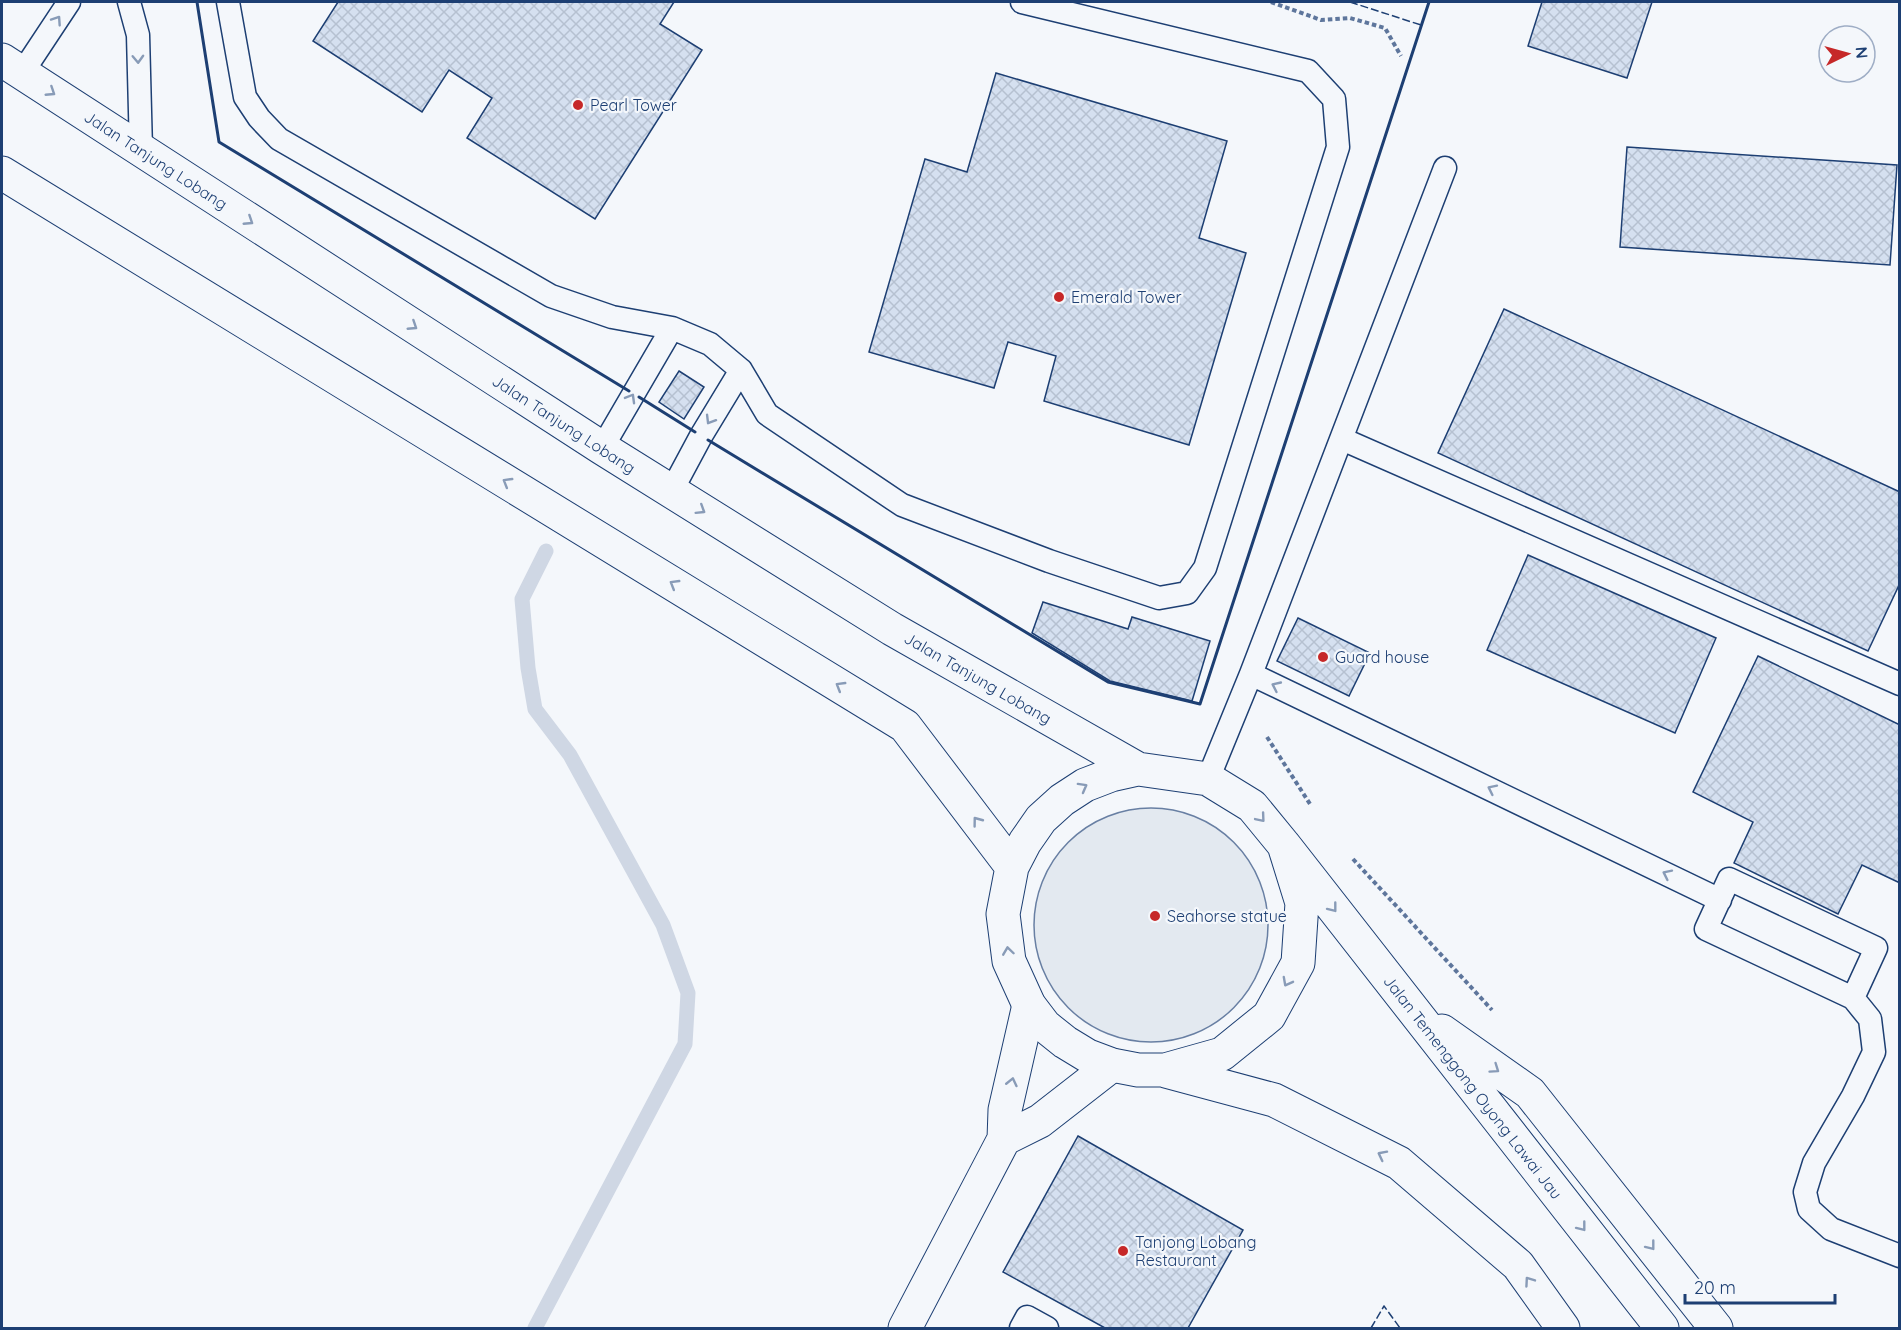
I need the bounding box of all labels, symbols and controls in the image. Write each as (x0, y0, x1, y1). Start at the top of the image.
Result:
one-way arrow (50, 16, 61, 27)
north arrow (1817, 24, 1877, 84)
text: N (1851, 46, 1872, 59)
one-way arrow (132, 54, 145, 63)
one-way arrow (44, 84, 55, 95)
place label: Pearl Tower (590, 95, 677, 115)
marker: Pearl Tower (571, 98, 585, 112)
street label: Jalan Tanjung Lobang (81, 106, 231, 214)
one-way arrow (243, 213, 254, 224)
place label: Emerald Tower (1071, 287, 1182, 307)
marker: Emerald Tower (1052, 290, 1066, 304)
one-way arrow (407, 319, 417, 331)
street label: Jalan Tanjung Lobang (489, 370, 639, 478)
one-way arrow (624, 394, 635, 404)
one-way arrow (706, 414, 718, 424)
one-way arrow (503, 478, 513, 490)
one-way arrow (695, 503, 705, 515)
one-way arrow (669, 581, 680, 592)
street label: Jalan Tanjung Lobang (901, 628, 1055, 728)
place label: Guard house (1335, 647, 1429, 667)
marker: Guard house (1316, 650, 1330, 664)
one-way arrow (836, 682, 846, 694)
one-way arrow (1271, 682, 1282, 694)
one-way arrow (1077, 783, 1087, 794)
one-way arrow (1488, 784, 1499, 796)
one-way arrow (1254, 811, 1265, 822)
one-way arrow (973, 816, 984, 827)
one-way arrow (1663, 870, 1674, 881)
one-way arrow (1326, 901, 1337, 912)
place label: Seahorse statue (1167, 906, 1287, 926)
marker: Seahorse statue (1148, 909, 1162, 923)
one-way arrow (1002, 947, 1014, 956)
street label: Jalan Temenggong Oyong Lawai Jau (1379, 971, 1567, 1203)
one-way arrow (1283, 976, 1294, 986)
one-way arrow (1489, 1062, 1500, 1073)
one-way arrow (1004, 1077, 1017, 1087)
one-way arrow (1377, 1150, 1388, 1162)
one-way arrow (1575, 1220, 1586, 1231)
place label: Tanjong Lobang Restaurant (1135, 1232, 1256, 1270)
one-way arrow (1643, 1239, 1654, 1250)
marker: Tanjong Lobang Restaurant (1116, 1244, 1130, 1258)
scale bar (1685, 1267, 1835, 1305)
one-way arrow (1525, 1276, 1536, 1287)
text: 20 m (1694, 1276, 1736, 1299)

